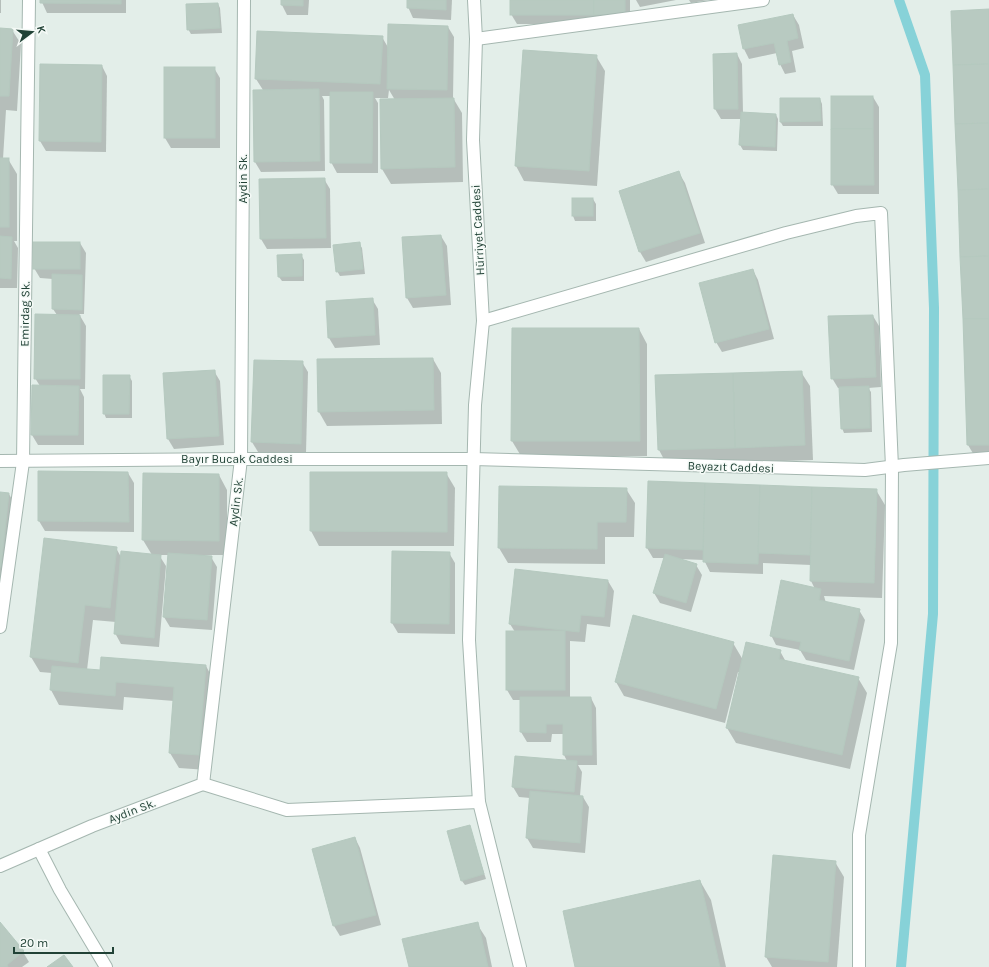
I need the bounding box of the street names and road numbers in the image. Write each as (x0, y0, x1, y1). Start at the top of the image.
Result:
street label: Aydin Sk. (236, 154, 250, 204)
street label: Hürriyet Caddesi (469, 184, 487, 276)
street label: Emirdag Sk. (17, 281, 33, 347)
street label: Bayır Bucak Caddesi (181, 452, 293, 466)
street label: Beyazıt Caddesi (687, 458, 775, 476)
street label: Aydin Sk. (226, 477, 246, 527)
street label: Aydin Sk. (107, 796, 157, 826)

